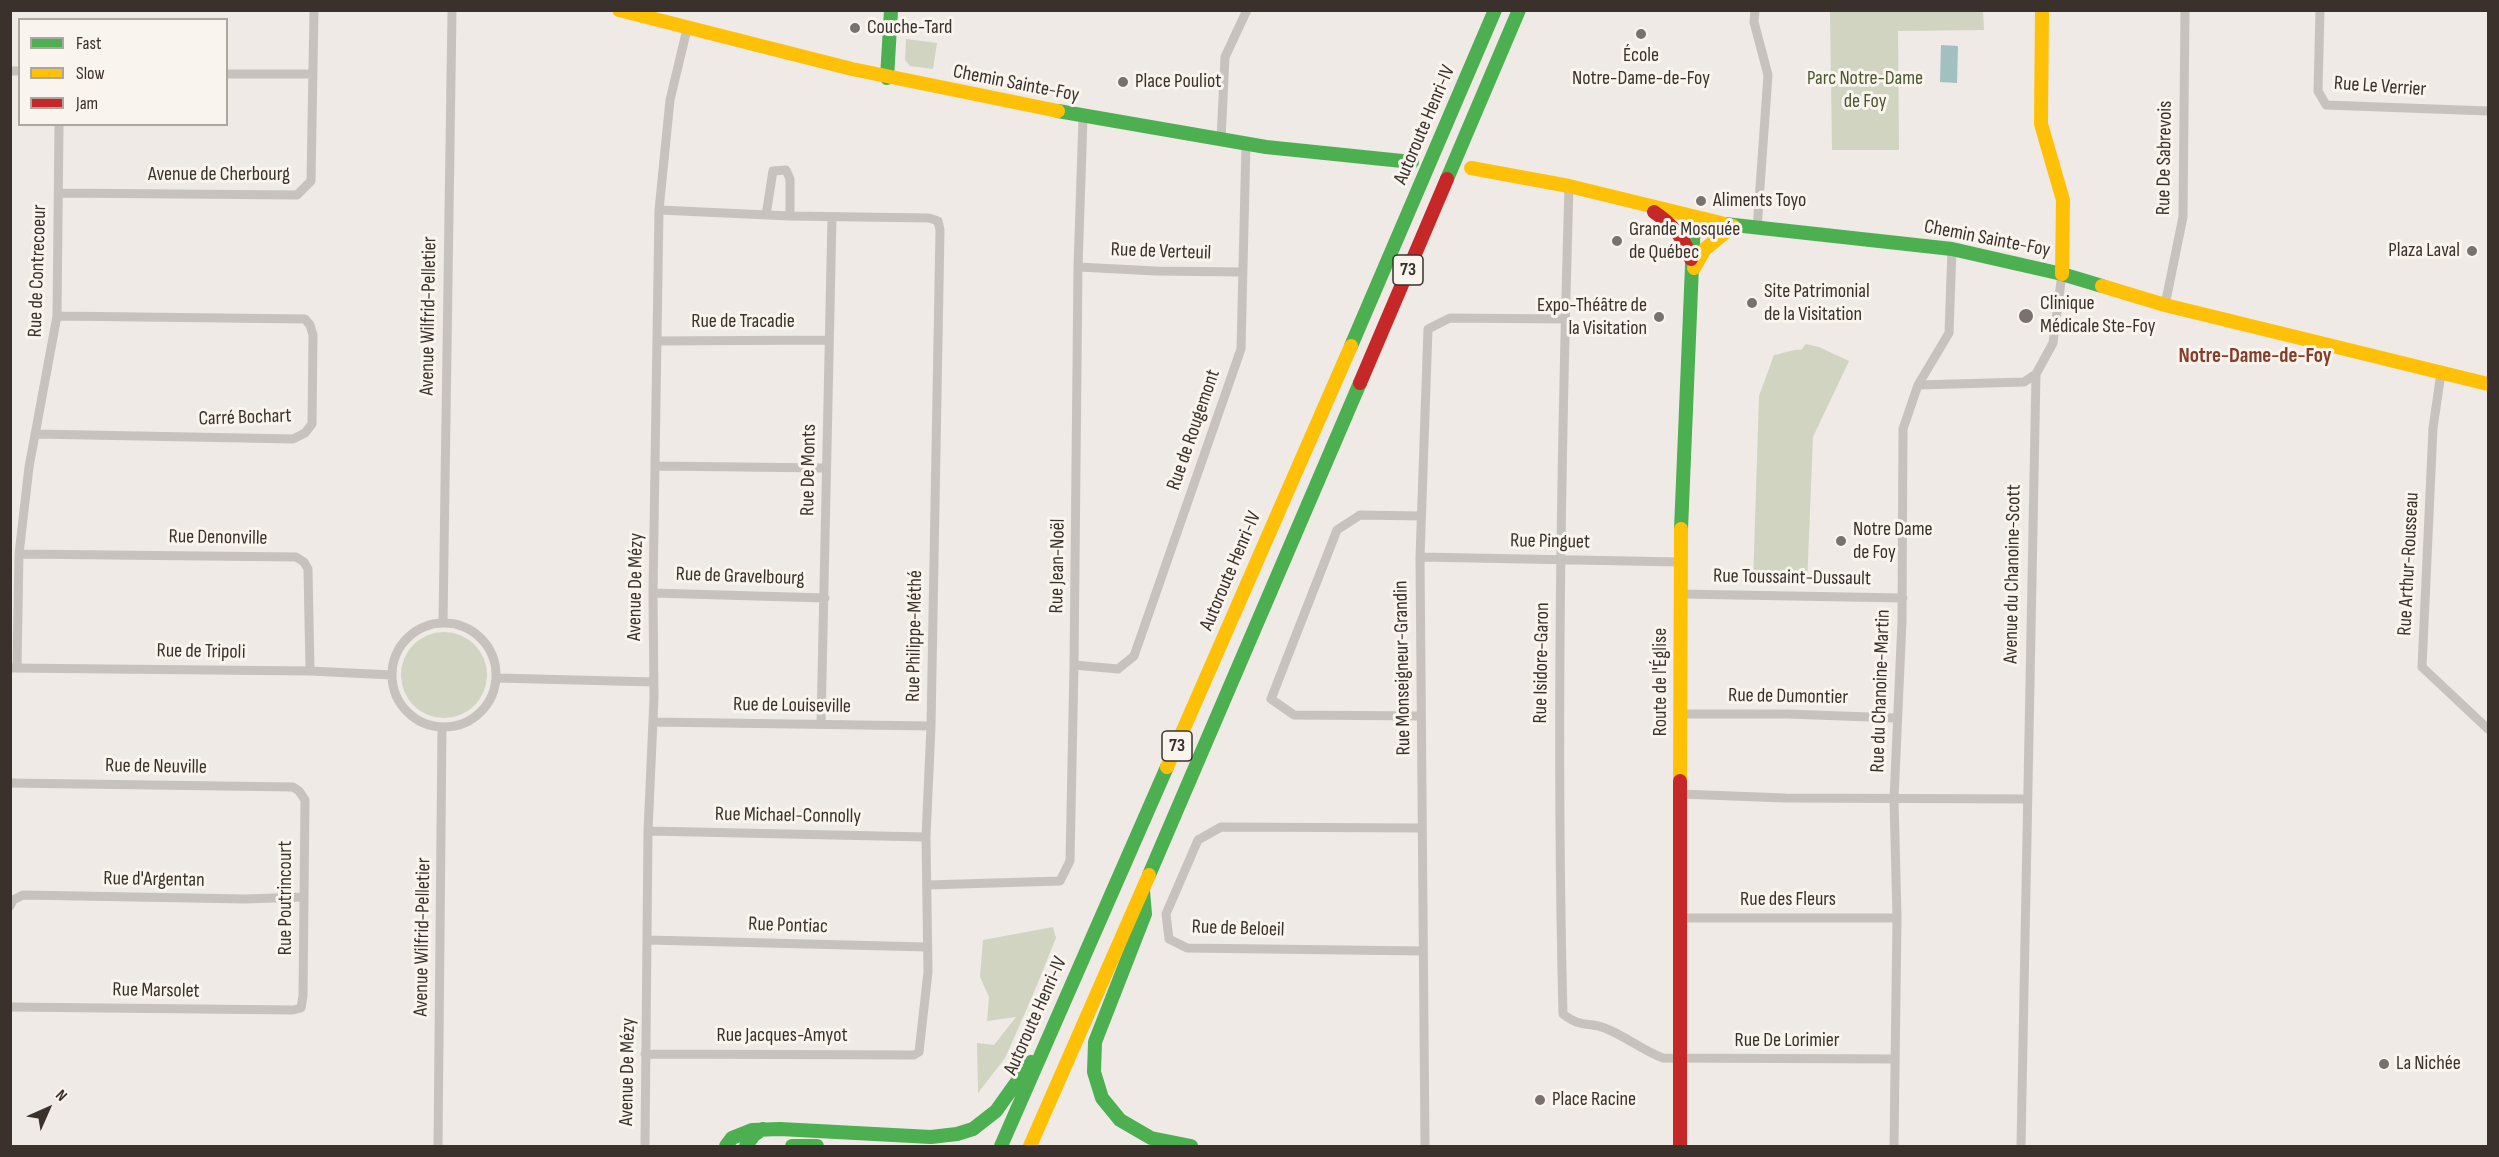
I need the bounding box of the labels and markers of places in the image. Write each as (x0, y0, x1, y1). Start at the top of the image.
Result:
place label: Couche-Tard (867, 16, 952, 40)
marker: Couche-Tard (848, 21, 862, 35)
marker: École Notre-Dame-de-Foy (1634, 27, 1648, 41)
place label: École Notre-Dame-de-Foy (1572, 44, 1710, 91)
place label: Place Pouliot (1135, 70, 1221, 94)
marker: Place Pouliot (1116, 75, 1130, 89)
place label: Aliments Toyo (1713, 189, 1806, 213)
marker: Aliments Toyo (1694, 194, 1708, 208)
place label: Grande Mosquée de Québec (1629, 218, 1740, 265)
marker: Grande Mosquée de Québec (1610, 234, 1624, 248)
place label: Plaza Laval (2388, 239, 2460, 263)
marker: Plaza Laval (2465, 244, 2479, 258)
place label: Site Patrimonial de la Visitation (1764, 280, 1870, 327)
place label: Clinique Médicale Ste-Foy (2040, 292, 2155, 339)
place label: Expo-Théâtre de la Visitation (1537, 294, 1647, 341)
marker: Site Patrimonial de la Visitation (1745, 296, 1759, 310)
marker: Clinique Médicale Ste-Foy (2017, 307, 2035, 325)
marker: Expo-Théâtre de la Visitation (1652, 310, 1666, 324)
place label: Notre Dame de Foy (1853, 518, 1933, 565)
marker: Notre Dame de Foy (1834, 534, 1848, 548)
place label: La Nichée (2396, 1052, 2461, 1076)
marker: La Nichée (2377, 1057, 2391, 1071)
place label: Place Racine (1552, 1088, 1636, 1112)
marker: Place Racine (1533, 1093, 1547, 1107)

